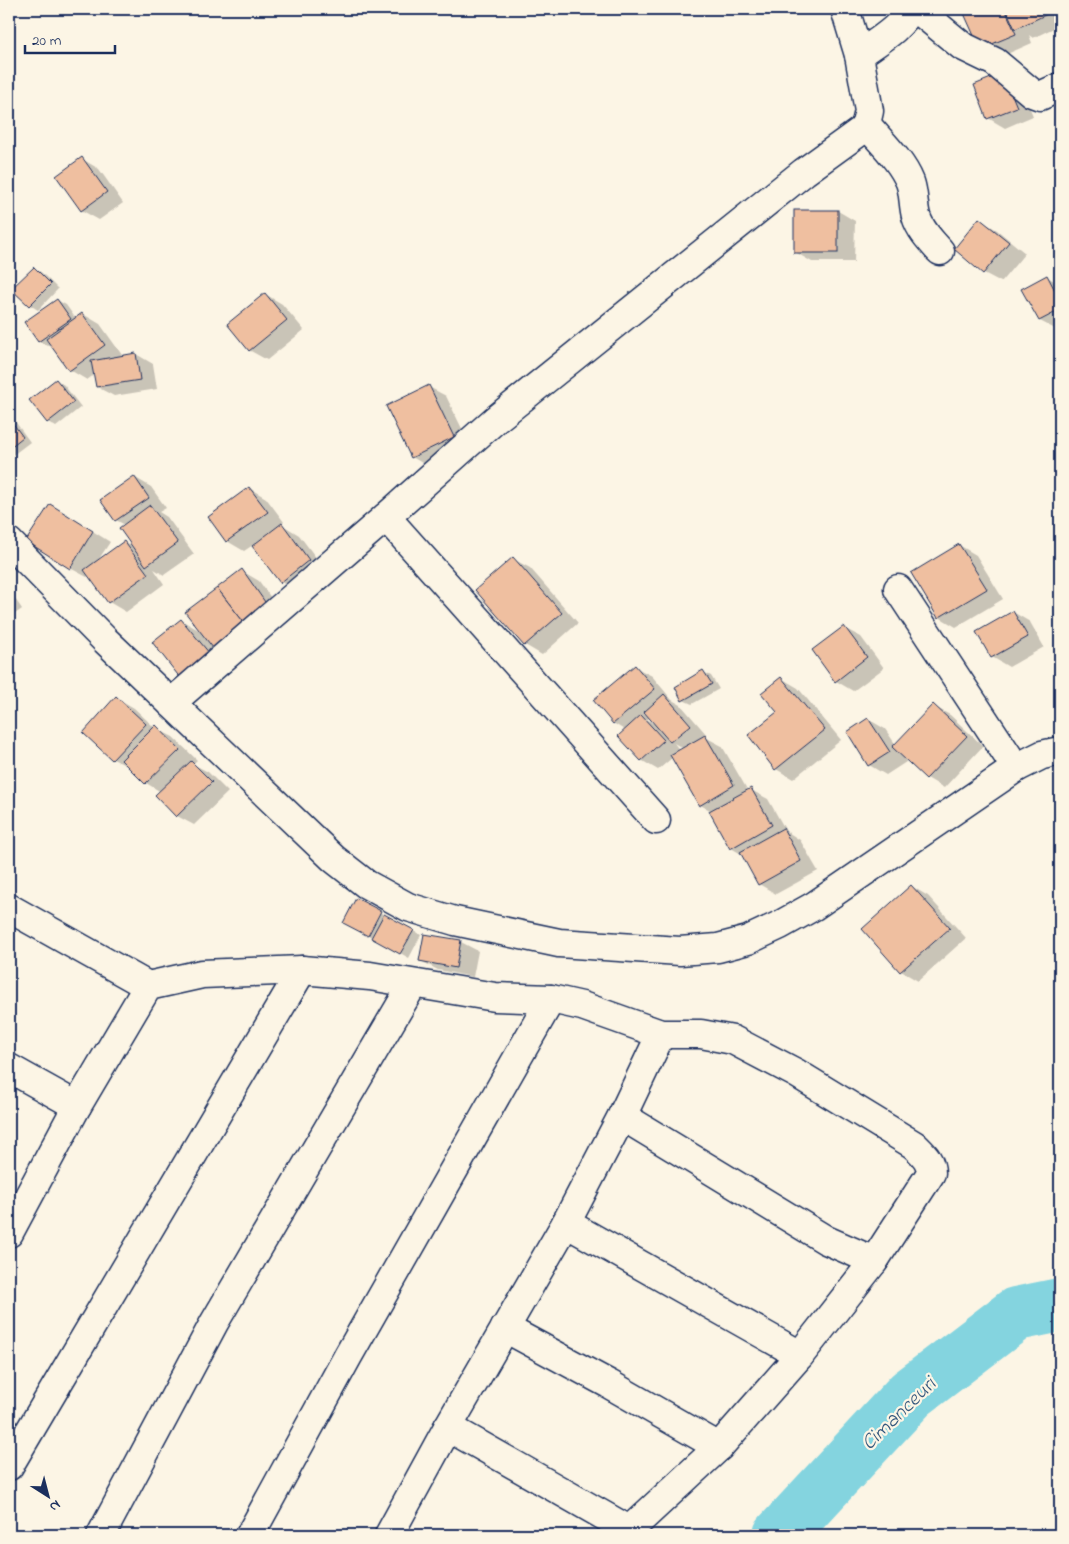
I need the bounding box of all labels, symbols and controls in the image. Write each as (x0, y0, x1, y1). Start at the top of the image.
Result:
scale bar (25, 22, 115, 54)
text: 20 m (32, 30, 62, 52)
water label: Cimanceuri (855, 1369, 945, 1458)
north arrow (22, 1472, 72, 1522)
text: N (45, 1494, 65, 1517)

